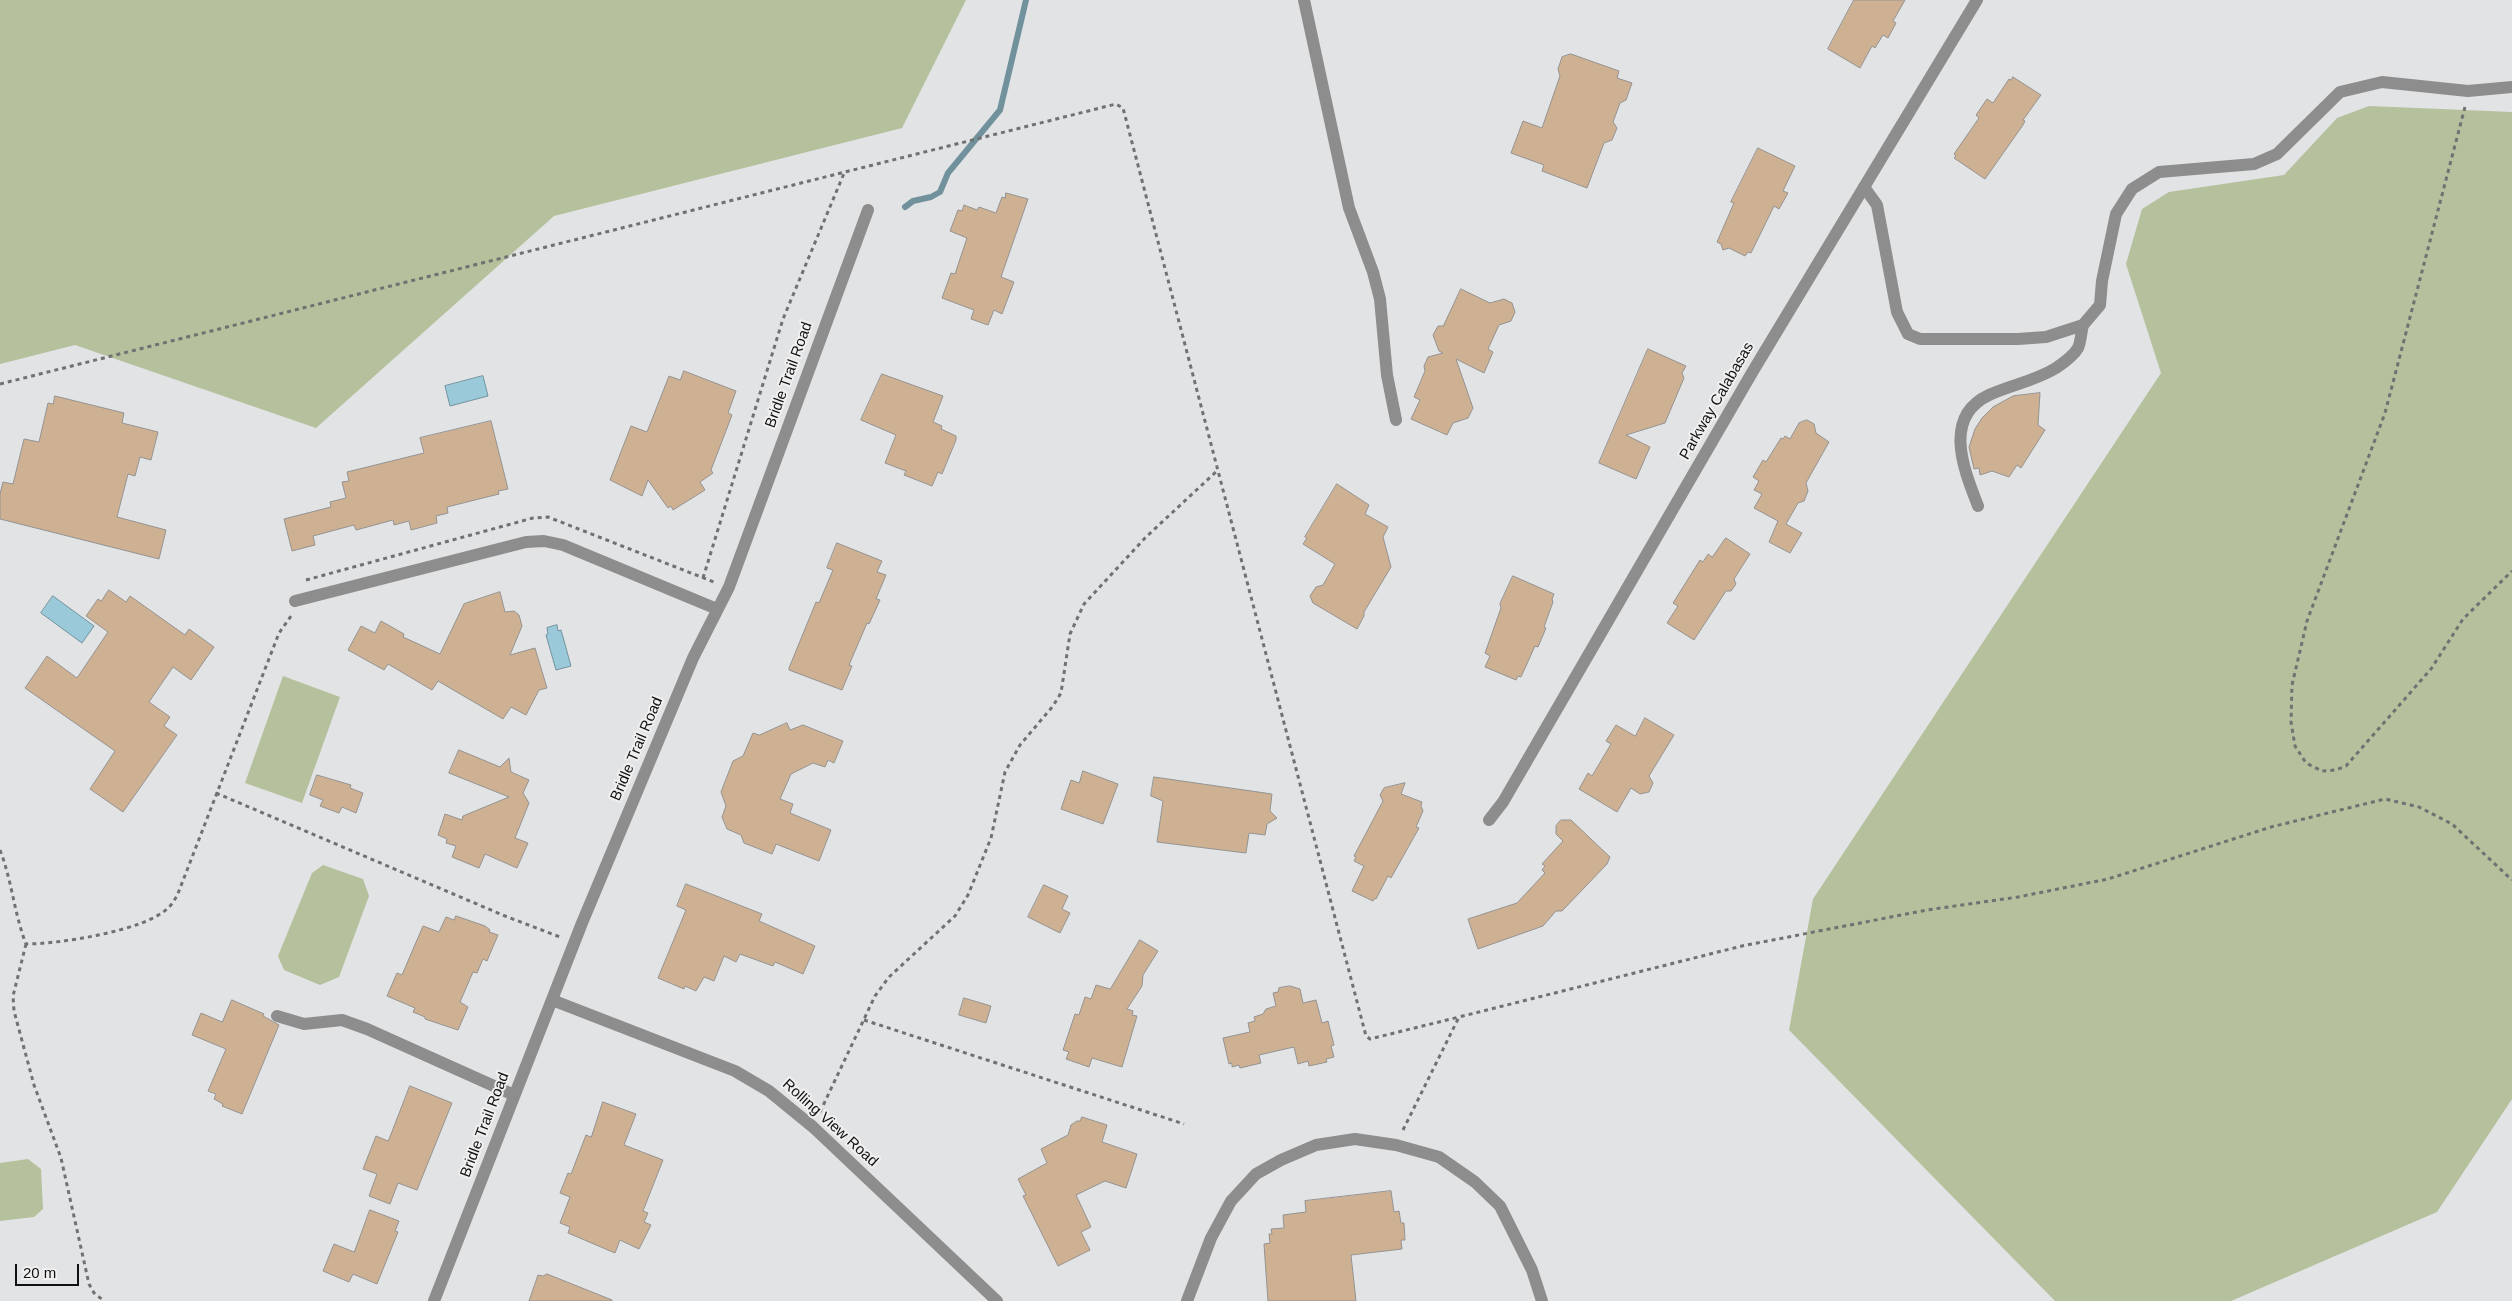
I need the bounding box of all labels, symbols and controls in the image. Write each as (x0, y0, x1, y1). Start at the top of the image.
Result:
street label: Bridle Trail Road (762, 320, 816, 430)
street label: Parkway Calabasas (1676, 339, 1758, 463)
street label: Bridle Trail Road (607, 694, 667, 804)
street label: Bridle Trail Road (457, 1070, 513, 1180)
street label: Rolling View Road (779, 1075, 881, 1171)
scale bar (18, 1254, 81, 1286)
text: 20 m (23, 1264, 56, 1281)

